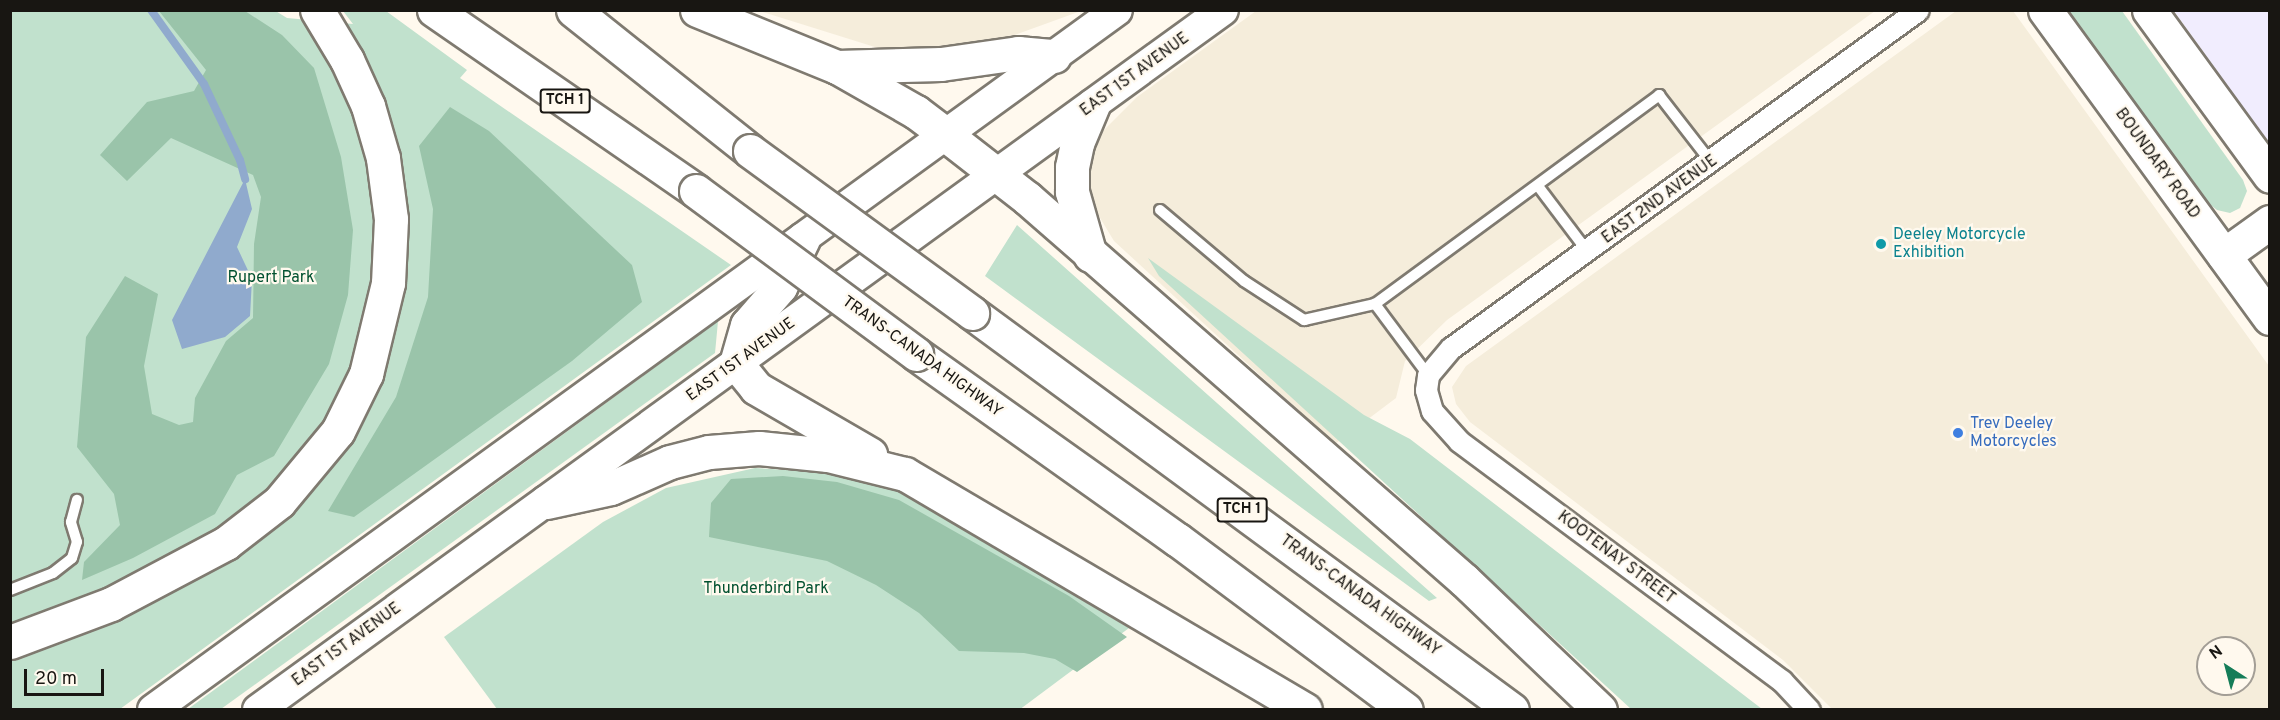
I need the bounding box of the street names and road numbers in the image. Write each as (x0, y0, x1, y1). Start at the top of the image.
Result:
street label: EAST 1ST AVENUE (1076, 28, 1194, 122)
road number: TCH 1 (540, 89, 590, 113)
street label: BOUNDARY ROAD (2110, 105, 2204, 223)
street label: EAST 2ND AVENUE (1598, 151, 1722, 249)
street label: TRANS-CANADA HIGHWAY (838, 292, 1006, 422)
street label: EAST 1ST AVENUE (682, 313, 800, 407)
road number: TCH 1 (1216, 498, 1268, 522)
street label: KOOTENAY STREET (1553, 507, 1679, 609)
street label: TRANS-CANADA HIGHWAY (1276, 531, 1444, 661)
street label: EAST 1ST AVENUE (288, 598, 406, 692)

